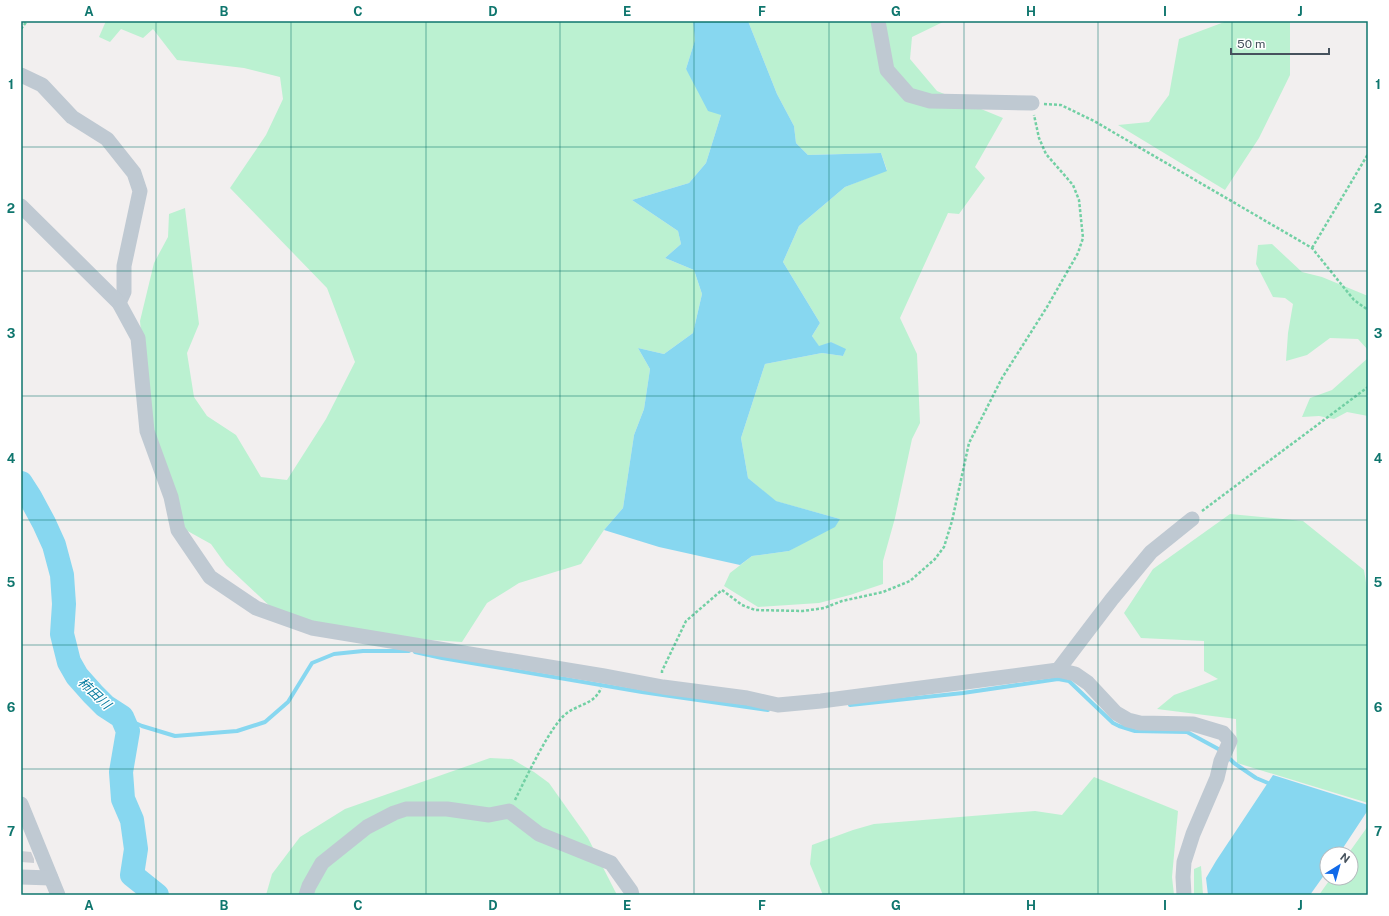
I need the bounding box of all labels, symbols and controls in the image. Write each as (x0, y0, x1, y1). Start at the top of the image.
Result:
text: A (84, 4, 94, 19)
text: B (220, 4, 229, 19)
text: C (353, 4, 363, 19)
text: D (488, 4, 498, 19)
text: E (623, 4, 631, 19)
text: F (758, 4, 766, 19)
text: G (891, 4, 901, 19)
text: H (1026, 4, 1036, 19)
text: I (1163, 4, 1167, 19)
text: J (1297, 4, 1303, 19)
scale bar (1231, 30, 1329, 56)
text: 50 m (1237, 37, 1265, 51)
text: 1 (8, 77, 14, 92)
text: 1 (1375, 77, 1381, 92)
text: 2 (7, 201, 15, 216)
text: 2 (1374, 201, 1382, 216)
text: 3 (7, 326, 16, 341)
text: 3 (1374, 326, 1383, 341)
text: 4 (7, 451, 16, 466)
text: 4 (1374, 451, 1383, 466)
text: 5 (7, 575, 16, 590)
text: 5 (1374, 575, 1383, 590)
water label: 柿田川 (75, 675, 115, 714)
text: 6 (7, 700, 16, 715)
text: 6 (1374, 700, 1383, 715)
text: 7 (7, 824, 15, 839)
text: 7 (1374, 824, 1382, 839)
north arrow (1319, 846, 1359, 886)
text: N (1338, 851, 1352, 865)
text: A (84, 898, 94, 913)
text: B (220, 898, 229, 913)
text: C (353, 898, 363, 913)
text: D (488, 898, 498, 913)
text: E (623, 898, 631, 913)
text: F (758, 898, 766, 913)
text: G (891, 898, 901, 913)
text: H (1026, 898, 1036, 913)
text: I (1163, 898, 1167, 913)
text: J (1297, 898, 1303, 913)

